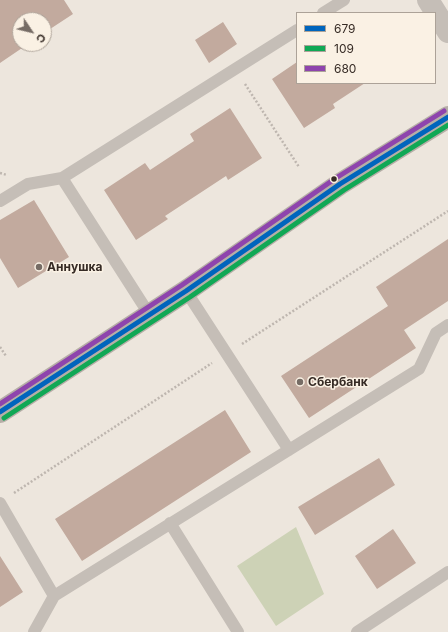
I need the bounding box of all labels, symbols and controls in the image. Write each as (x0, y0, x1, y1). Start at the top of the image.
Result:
north arrow (12, 12, 52, 52)
legend (296, 12, 436, 84)
text: 679 (334, 21, 356, 36)
text: С (33, 31, 49, 46)
text: 109 (334, 41, 354, 56)
text: 680 (334, 61, 356, 76)
unlabelled marker (329, 174, 339, 184)
place label: Аннушка (47, 260, 102, 274)
marker: Аннушка (34, 262, 44, 272)
place label: Сбербанк (308, 375, 368, 389)
marker: Сбербанк (295, 377, 305, 387)

